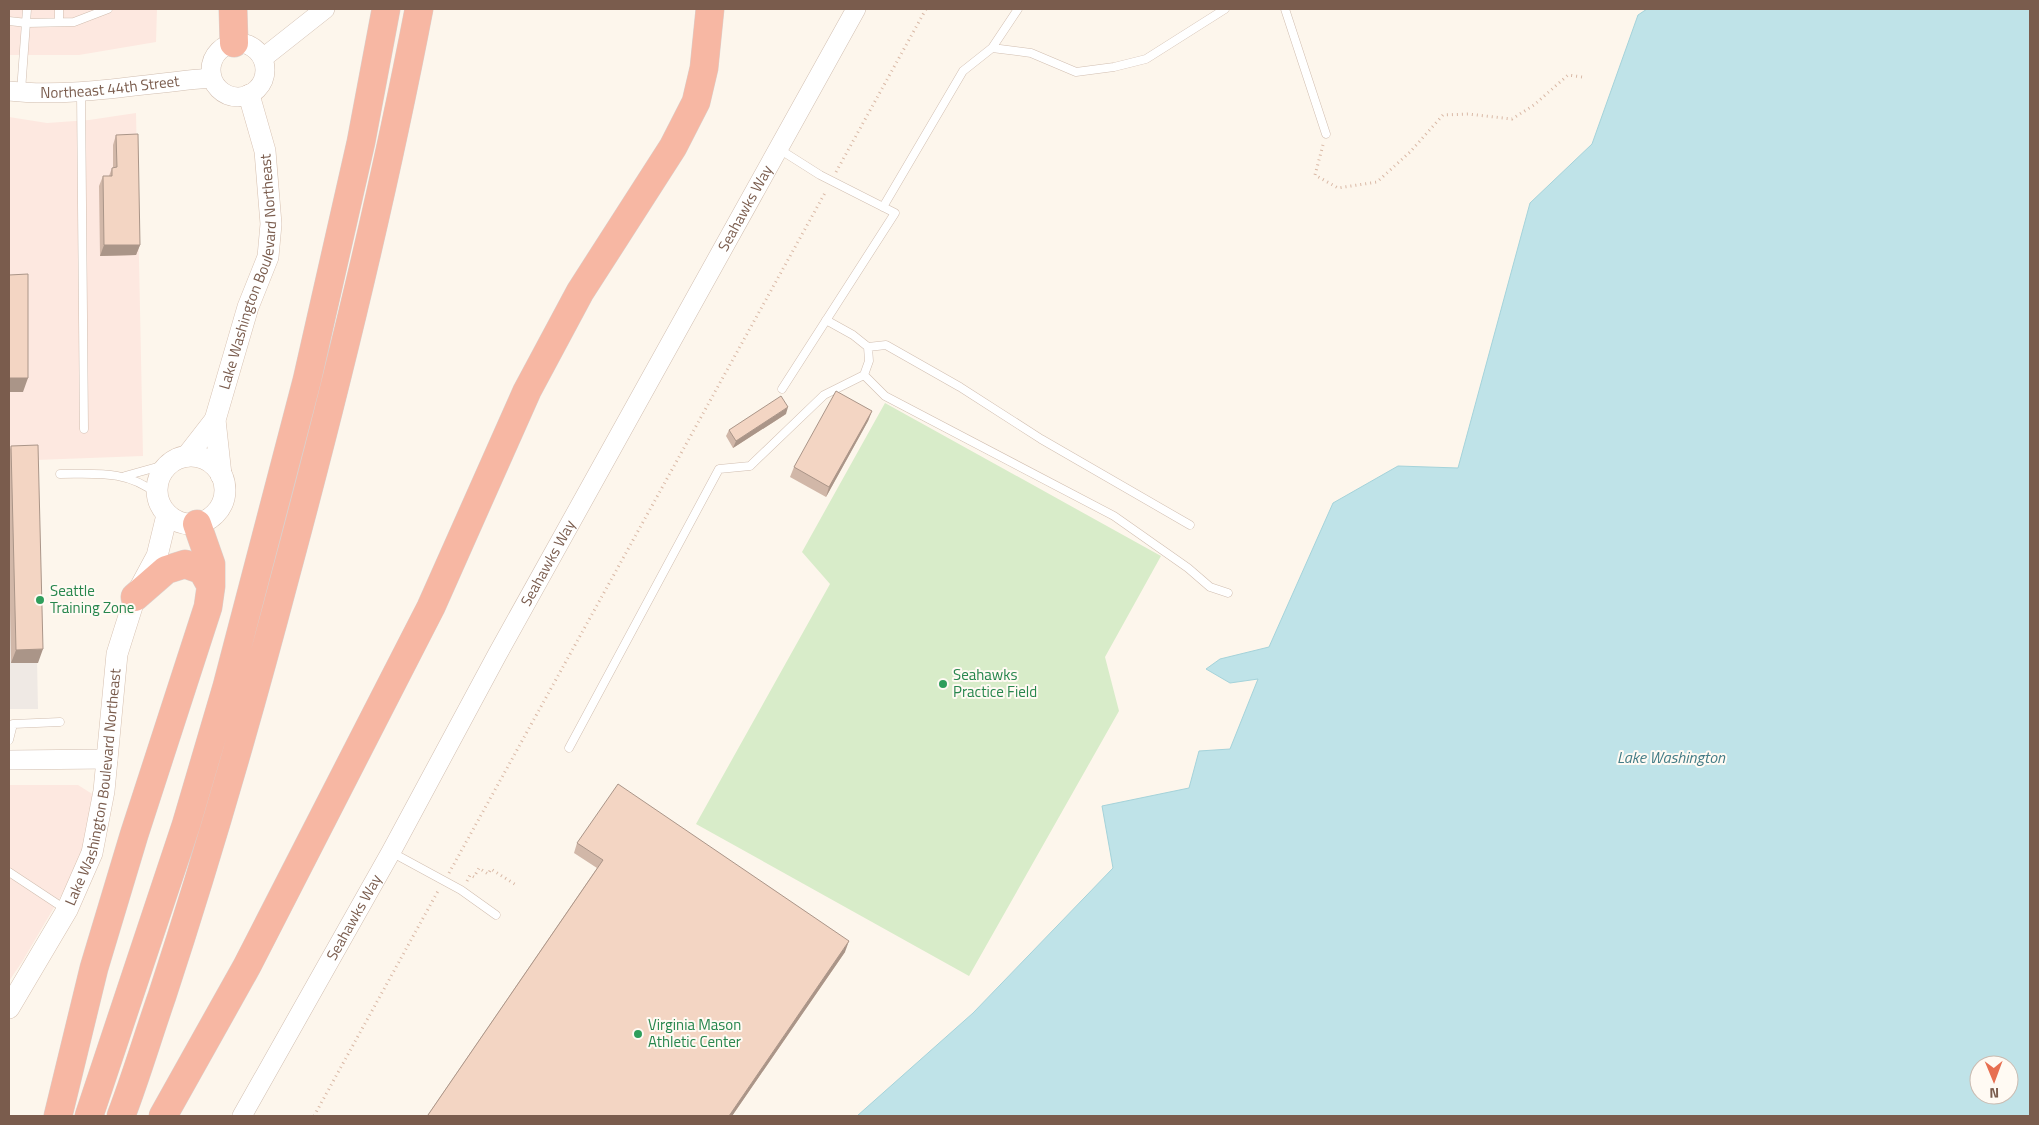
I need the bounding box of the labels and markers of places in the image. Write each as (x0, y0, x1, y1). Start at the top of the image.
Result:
place label: Seattle Training Zone (50, 579, 134, 619)
marker: Seattle Training Zone (34, 594, 46, 606)
place label: Seahawks Practice Field (953, 663, 1037, 703)
marker: Seahawks Practice Field (937, 678, 949, 690)
place label: Virginia Mason Athletic Center (648, 1013, 741, 1053)
marker: Virginia Mason Athletic Center (632, 1028, 644, 1040)

